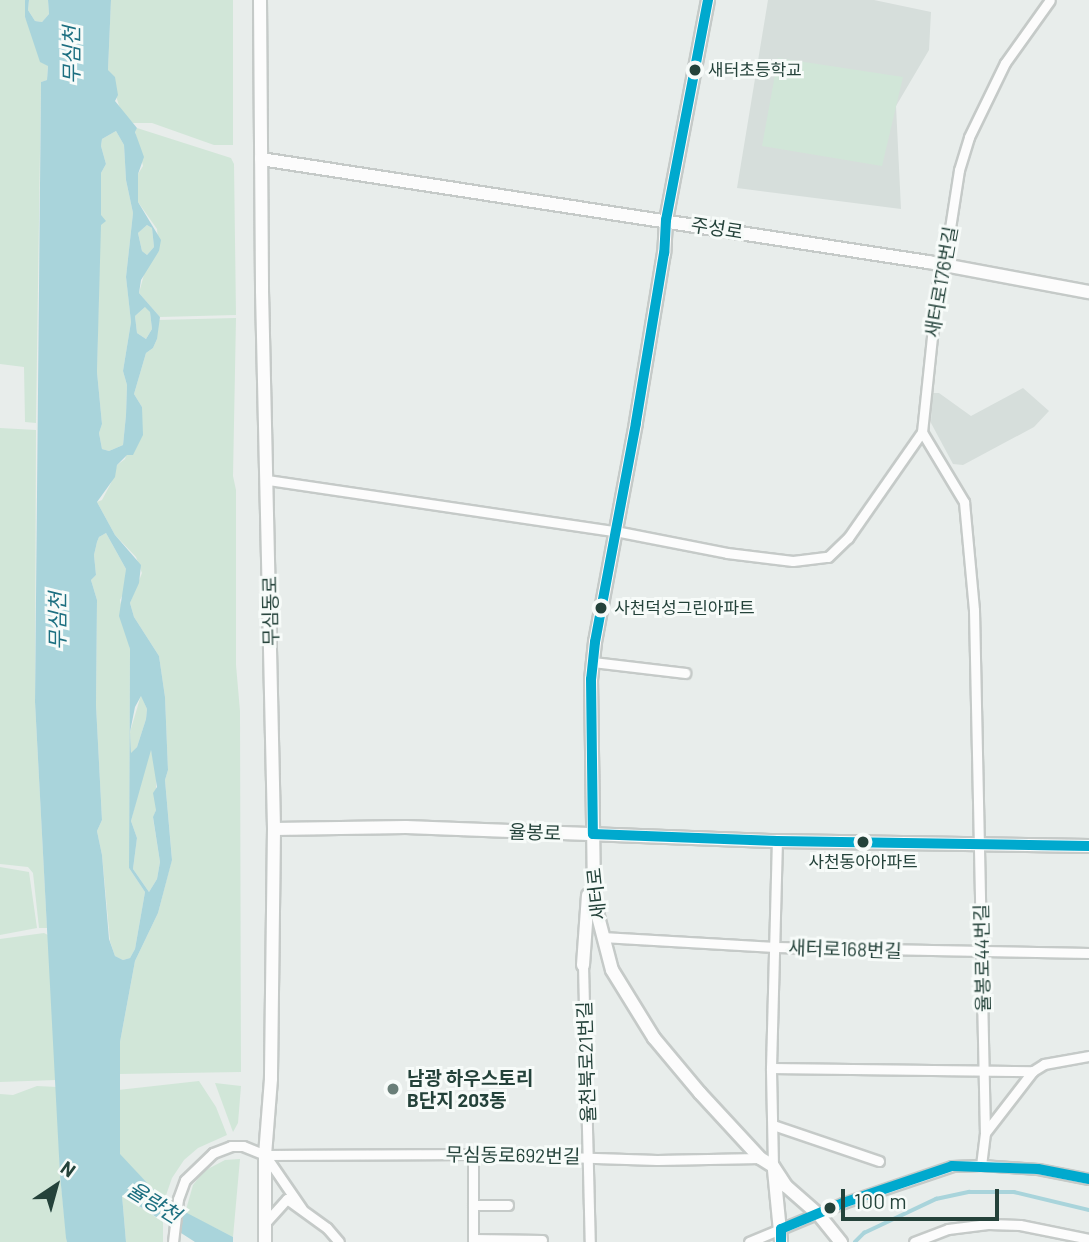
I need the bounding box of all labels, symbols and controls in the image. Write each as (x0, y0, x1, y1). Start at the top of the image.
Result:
water label: 무심천 (58, 26, 84, 84)
place label: 새터초등학교 (708, 60, 802, 80)
marker: 새터초등학교 (688, 63, 702, 77)
street label: 주성로 (689, 213, 745, 243)
street label: 새터로176번길 (920, 224, 962, 340)
street label: 무심동로 (258, 576, 282, 646)
water label: 무심천 (44, 592, 70, 650)
place label: 사천덕성그린아파트 (614, 598, 755, 618)
marker: 사천덕성그린아파트 (594, 601, 608, 615)
street label: 율봉로 (508, 820, 562, 844)
marker: 사천동아아파트 (856, 835, 870, 849)
place label: 사천동아아파트 (808, 852, 918, 872)
street label: 새터로 (582, 867, 610, 921)
street label: 율봉로44번길 (970, 904, 994, 1012)
street label: 새터로168번길 (788, 936, 902, 962)
street label: 율천북로21번길 (572, 1001, 600, 1123)
place label: 남광 하우스토리 B단지 203동 (407, 1067, 533, 1111)
marker: 남광 하우스토리 B단지 203동 (385, 1081, 401, 1097)
street label: 무심동로692번길 (445, 1142, 581, 1168)
north arrow (21, 1151, 91, 1221)
text: N (57, 1156, 81, 1182)
water label: 율량천 (123, 1176, 185, 1228)
scale bar (844, 1176, 1002, 1220)
text: 100 m (854, 1188, 907, 1213)
unlabelled marker (823, 1201, 837, 1215)

